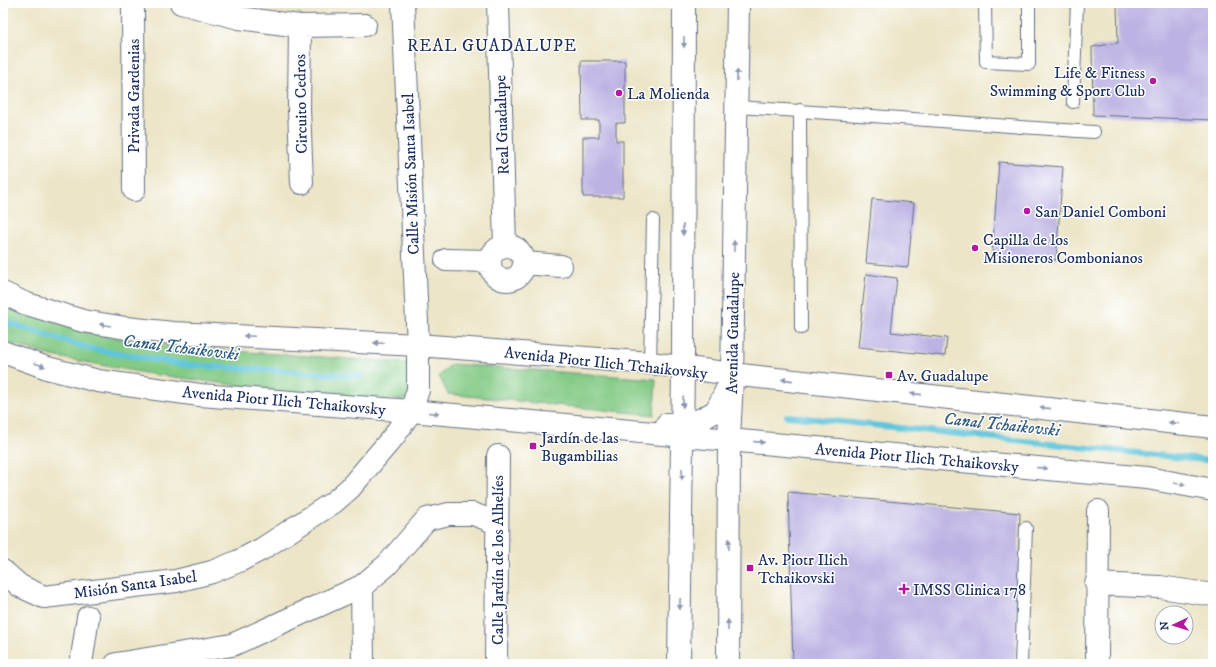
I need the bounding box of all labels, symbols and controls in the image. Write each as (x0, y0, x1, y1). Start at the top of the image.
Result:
district label: REAL GUADALUPE (407, 35, 577, 57)
one-way arrow (681, 36, 687, 49)
street label: Privada Gardenias (124, 39, 144, 153)
street label: Circuito Cedros (290, 54, 312, 154)
place label: Life & Fitness Swimming & Sport Club (990, 63, 1145, 101)
one-way arrow (734, 68, 740, 81)
street label: Real Guadalupe (490, 74, 514, 175)
marker: Life & Fitness Swimming & Sport Club (1148, 76, 1158, 86)
place label: La Molienda (627, 84, 710, 104)
marker: La Molienda (614, 88, 624, 98)
street label: Calle Misión Santa Isabel (398, 93, 424, 255)
place label: San Daniel Comboni (1035, 202, 1166, 222)
marker: San Daniel Comboni (1022, 206, 1032, 216)
one-way arrow (680, 224, 686, 237)
place label: Capilla de los Misioneros Combonianos (983, 230, 1143, 268)
one-way arrow (731, 239, 737, 252)
marker: Capilla de los Misioneros Combonianos (970, 243, 980, 253)
street label: Avenida Guadalupe (722, 272, 744, 394)
one-way arrow (99, 321, 112, 327)
water label: Canal Tchaikovski (122, 330, 242, 366)
one-way arrow (243, 333, 255, 340)
one-way arrow (373, 339, 385, 346)
street label: Avenida Piotr Ilich Tchaikovsky (503, 342, 709, 384)
one-way arrow (34, 363, 46, 369)
place label: Av. Guadalupe (897, 366, 989, 386)
marker: Av. Guadalupe (884, 370, 894, 380)
one-way arrow (781, 377, 793, 383)
street label: Avenida Piotr Ilich Tchaikovsky (181, 382, 387, 420)
one-way arrow (910, 391, 922, 397)
one-way arrow (680, 396, 686, 409)
one-way arrow (1039, 405, 1051, 412)
water label: Canal Tchaikovski (943, 408, 1063, 442)
one-way arrow (428, 409, 440, 416)
one-way arrow (1168, 419, 1180, 426)
place label: Jardín de las Bugambilias (539, 428, 619, 466)
one-way arrow (753, 439, 765, 445)
street label: Avenida Piotr Ilich Tchaikovsky (814, 439, 1020, 477)
marker: Jardín de las Bugambilias (528, 441, 538, 451)
one-way arrow (1036, 465, 1048, 472)
one-way arrow (679, 468, 685, 481)
street label: Calle Jardín de los Alhelíes (488, 475, 508, 645)
one-way arrow (1174, 481, 1186, 487)
one-way arrow (725, 538, 732, 550)
place label: Av. Piotr Ilich Tchaikovski (758, 550, 849, 588)
marker: Av. Piotr Ilich Tchaikovski (745, 563, 755, 573)
street label: Misión Santa Isabel (72, 566, 198, 604)
place label: IMSS Clinica 178 (913, 580, 1026, 600)
marker: IMSS Clinica 178 (898, 583, 910, 595)
one-way arrow (677, 598, 683, 611)
north arrow (1154, 605, 1194, 645)
one-way arrow (725, 618, 731, 631)
text: N (1158, 621, 1172, 631)

